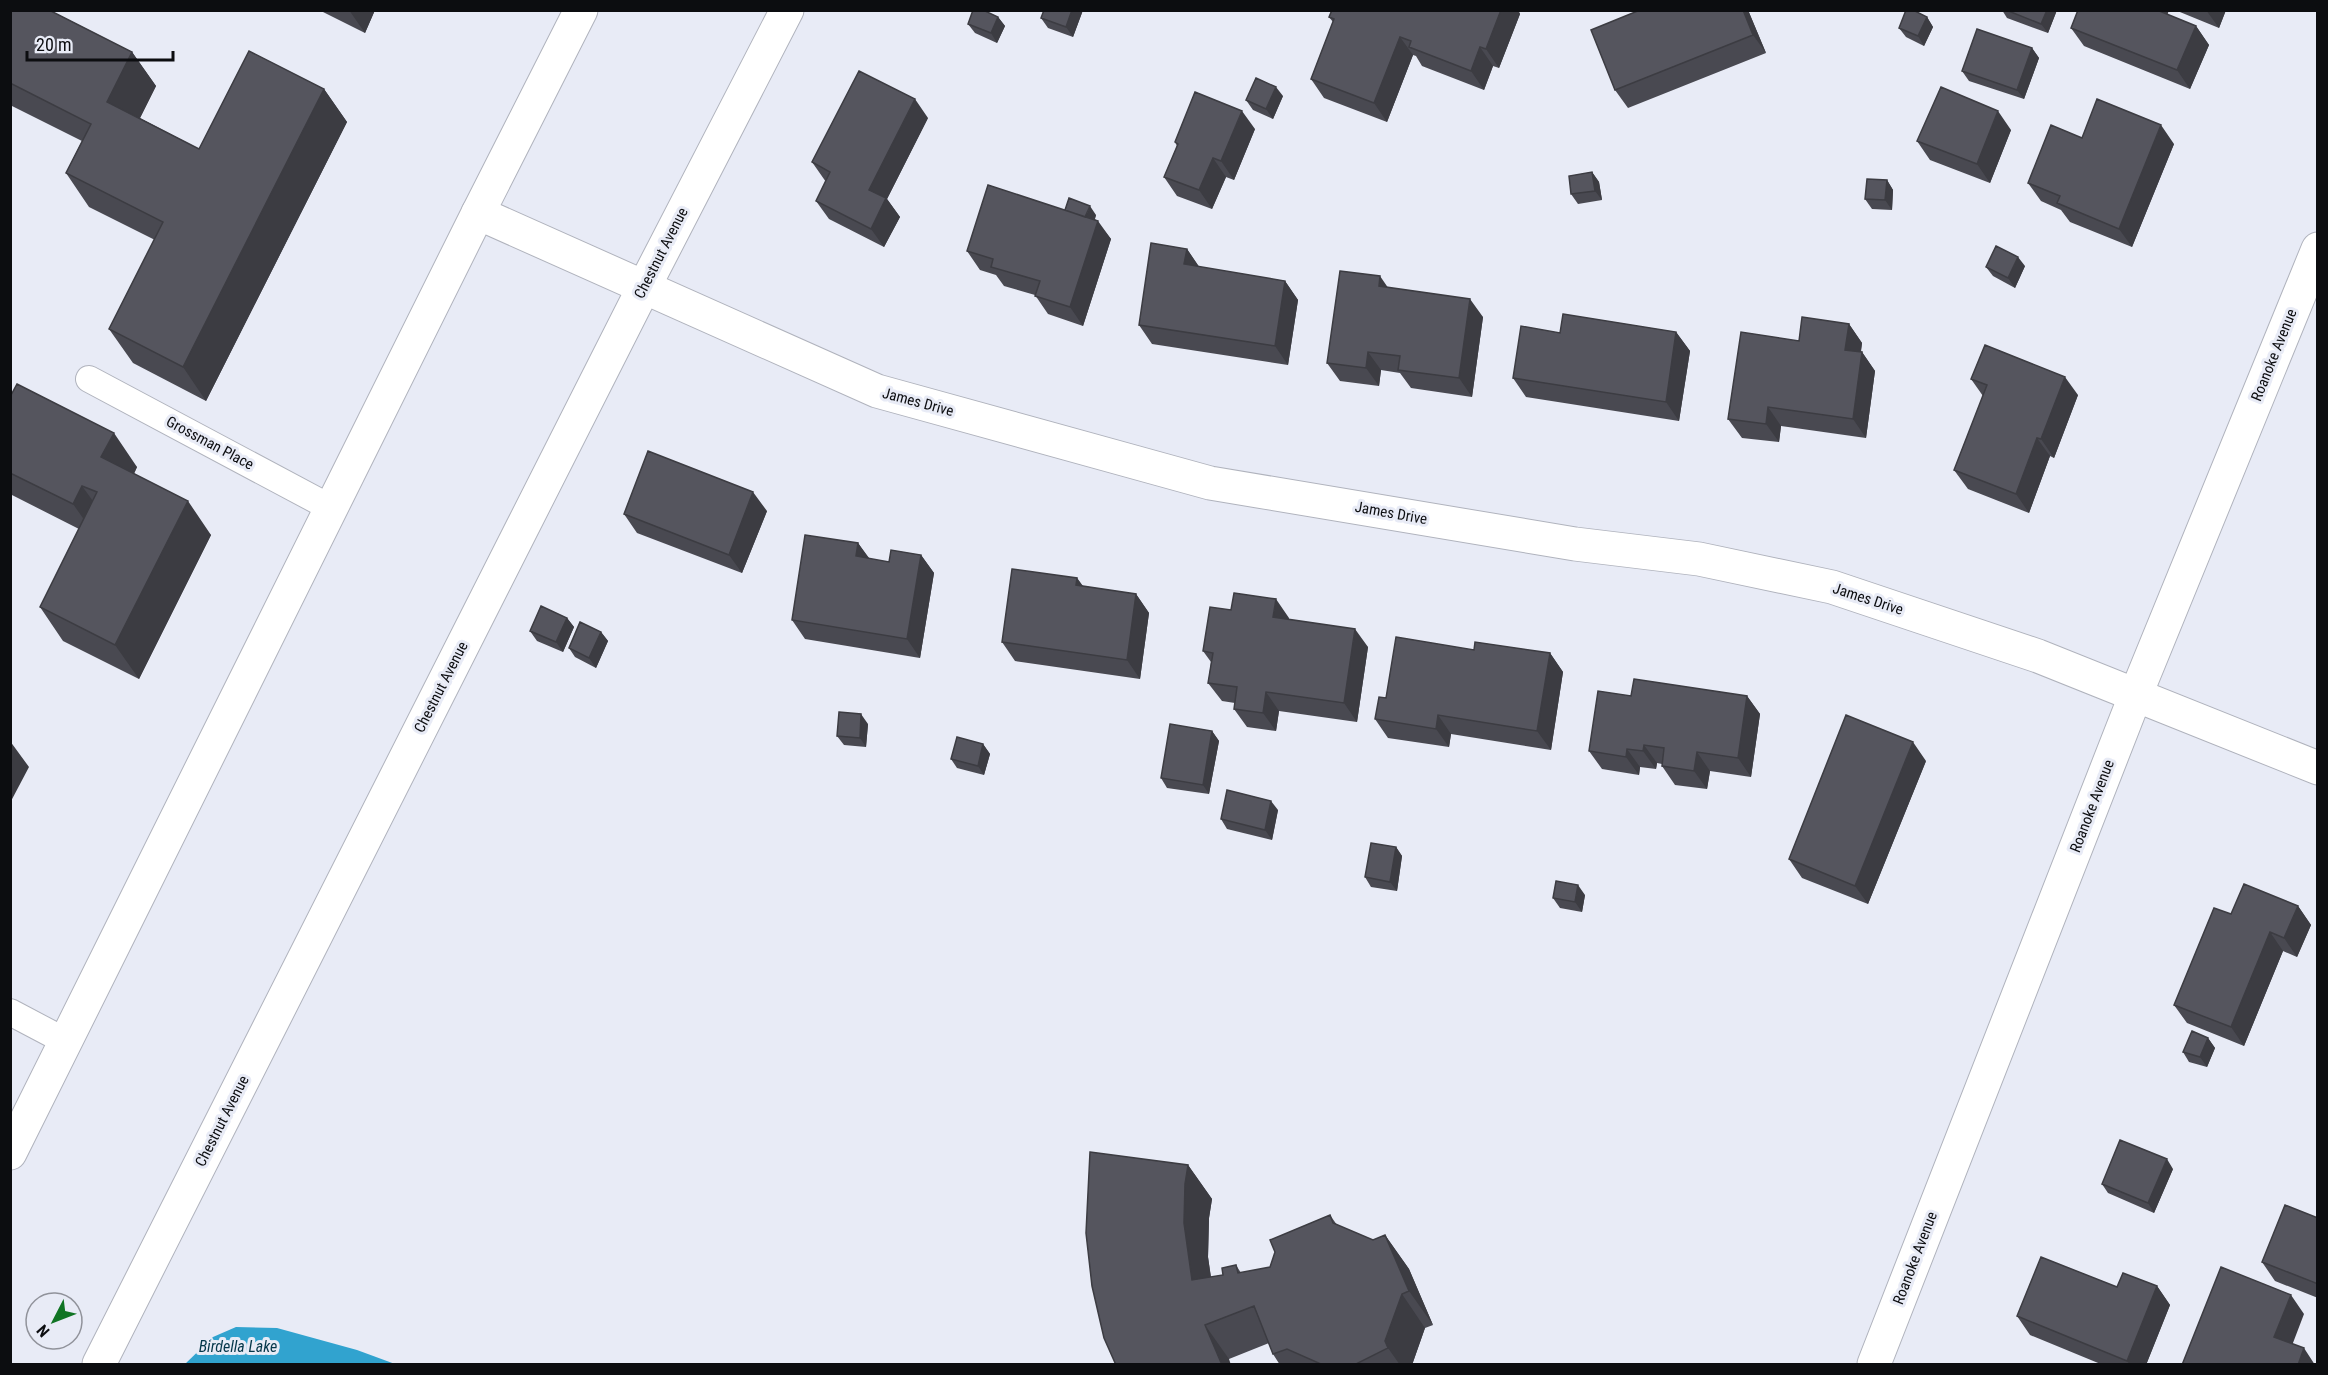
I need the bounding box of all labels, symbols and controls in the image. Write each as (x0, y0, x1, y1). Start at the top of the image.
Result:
scale bar (27, 24, 172, 62)
text: 20 m (36, 34, 71, 55)
street label: Chestnut Avenue (630, 205, 692, 301)
street label: Roanoke Avenue (2247, 306, 2301, 404)
street label: James Drive (880, 384, 956, 420)
street label: Grossman Place (163, 412, 257, 474)
street label: James Drive (1353, 498, 1429, 528)
street label: James Drive (1831, 579, 1905, 619)
street label: Chestnut Avenue (410, 639, 472, 735)
street label: Roanoke Avenue (2066, 757, 2118, 855)
street label: Chestnut Avenue (191, 1073, 253, 1169)
street label: Roanoke Avenue (1889, 1209, 1941, 1307)
north arrow (24, 1291, 84, 1351)
text: N (33, 1321, 54, 1341)
water label: Birdella Lake (199, 1337, 277, 1356)

